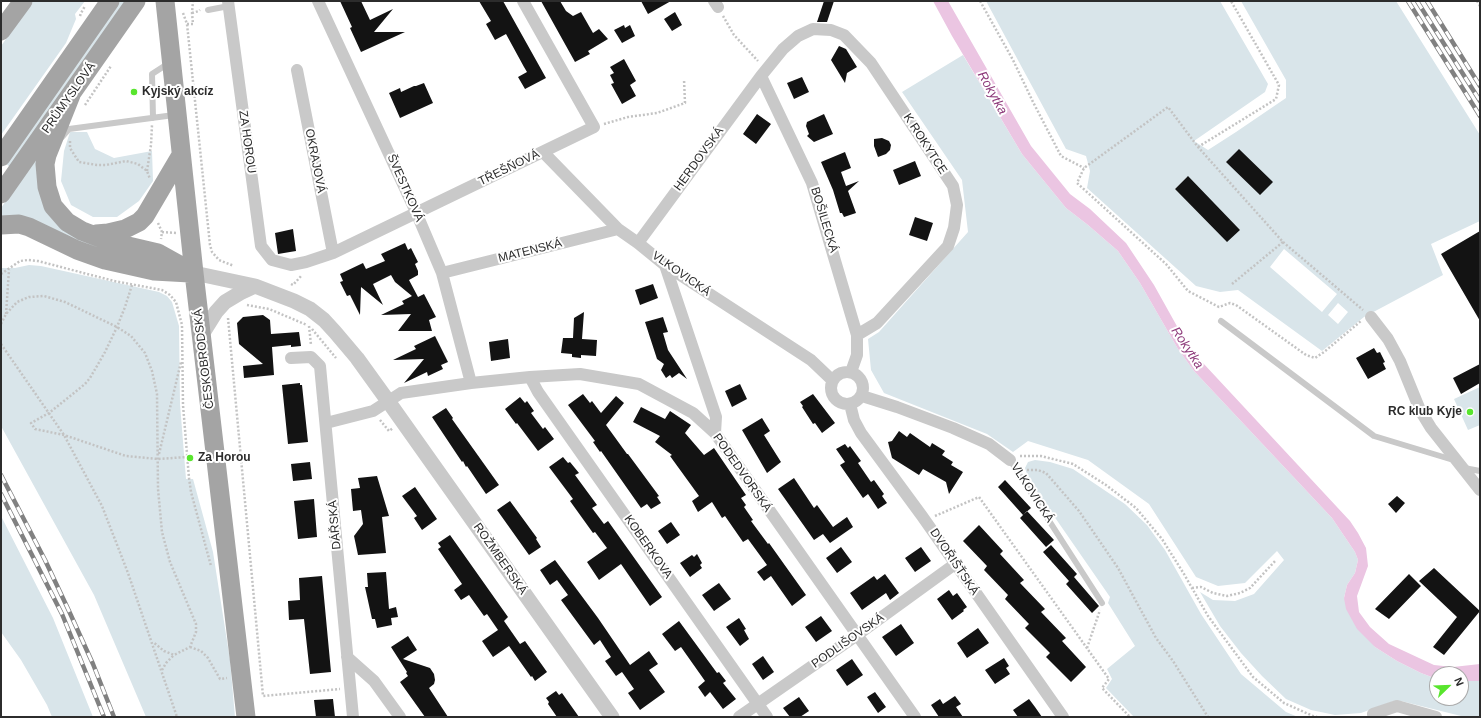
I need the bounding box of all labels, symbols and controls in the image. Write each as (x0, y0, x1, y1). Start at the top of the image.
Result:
street label: PRŮMYSLOVÁ (39, 60, 99, 136)
water label: Rokytka (974, 69, 1010, 117)
place label: Kyjský akcíz (142, 85, 213, 99)
marker: Kyjský akcíz (129, 87, 139, 97)
street label: ZA HOROU (235, 110, 259, 174)
street label: K ROKYTCE (900, 111, 950, 177)
street label: HERDOVSKÁ (671, 124, 727, 194)
street label: OKRAJOVÁ (302, 128, 328, 194)
street label: TŘEŠŇOVÁ (476, 147, 542, 189)
street label: ŠVESTKOVÁ (384, 152, 426, 224)
street label: BOŠILECKÁ (807, 185, 841, 255)
street label: MATENSKÁ (497, 236, 563, 266)
street label: VLKOVICKÁ (649, 249, 713, 299)
street label: ČESKOBRODSKÁ (191, 308, 217, 410)
water label: Rokytka (1167, 324, 1207, 372)
place label: RC klub Kyje (1388, 405, 1462, 419)
marker: RC klub Kyje (1465, 407, 1475, 417)
street label: PODEDVORSKÁ (710, 431, 774, 515)
place label: Za Horou (198, 451, 251, 465)
marker: Za Horou (185, 453, 195, 463)
street label: VLKOVICKÁ (1007, 461, 1057, 525)
street label: DÁŘSKÁ (326, 500, 344, 550)
street label: KOBERKOVA (621, 512, 675, 582)
street label: ROŽMBERSKÁ (470, 520, 530, 598)
street label: DVOŘIŠŤSKÁ (926, 526, 982, 598)
street label: PODLIŠOVSKÁ (809, 611, 887, 671)
north arrow (1429, 666, 1469, 706)
text: N (1452, 676, 1466, 688)

